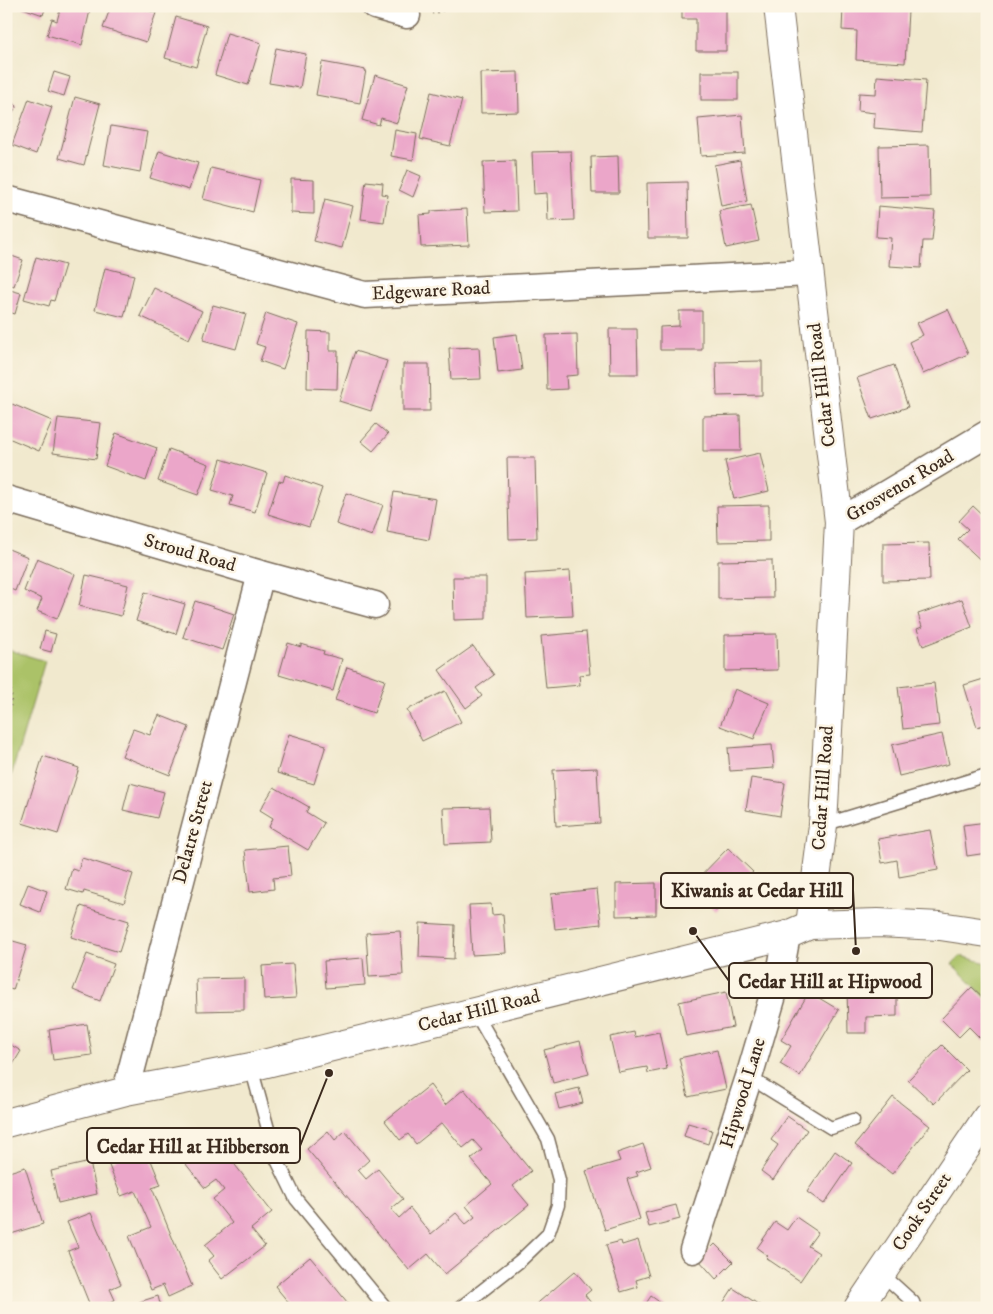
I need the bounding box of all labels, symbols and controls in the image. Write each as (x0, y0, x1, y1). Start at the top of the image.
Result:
street label: Edgeware Road (371, 276, 491, 306)
street label: Cedar Hill Road (803, 321, 841, 448)
street label: Grosvenor Road (842, 445, 958, 527)
street label: Stroud Road (141, 529, 239, 577)
street label: Cedar Hill Road (807, 724, 839, 851)
street label: Delatre Street (168, 778, 218, 886)
callout: Kiwanis at Cedar Hill (661, 873, 853, 908)
text: Kiwanis at Cedar Hill (671, 879, 844, 904)
callout: Cedar Hill at Hipwood (729, 963, 932, 998)
text: Cedar Hill at Hipwood (738, 970, 923, 995)
street label: Cedar Hill Road (416, 985, 543, 1037)
street label: Hipwood Lane (715, 1035, 771, 1151)
callout: Cedar Hill at Hibberson (87, 1128, 300, 1163)
text: Cedar Hill at Hibberson (97, 1135, 290, 1160)
street label: Cook Street (887, 1168, 957, 1256)

